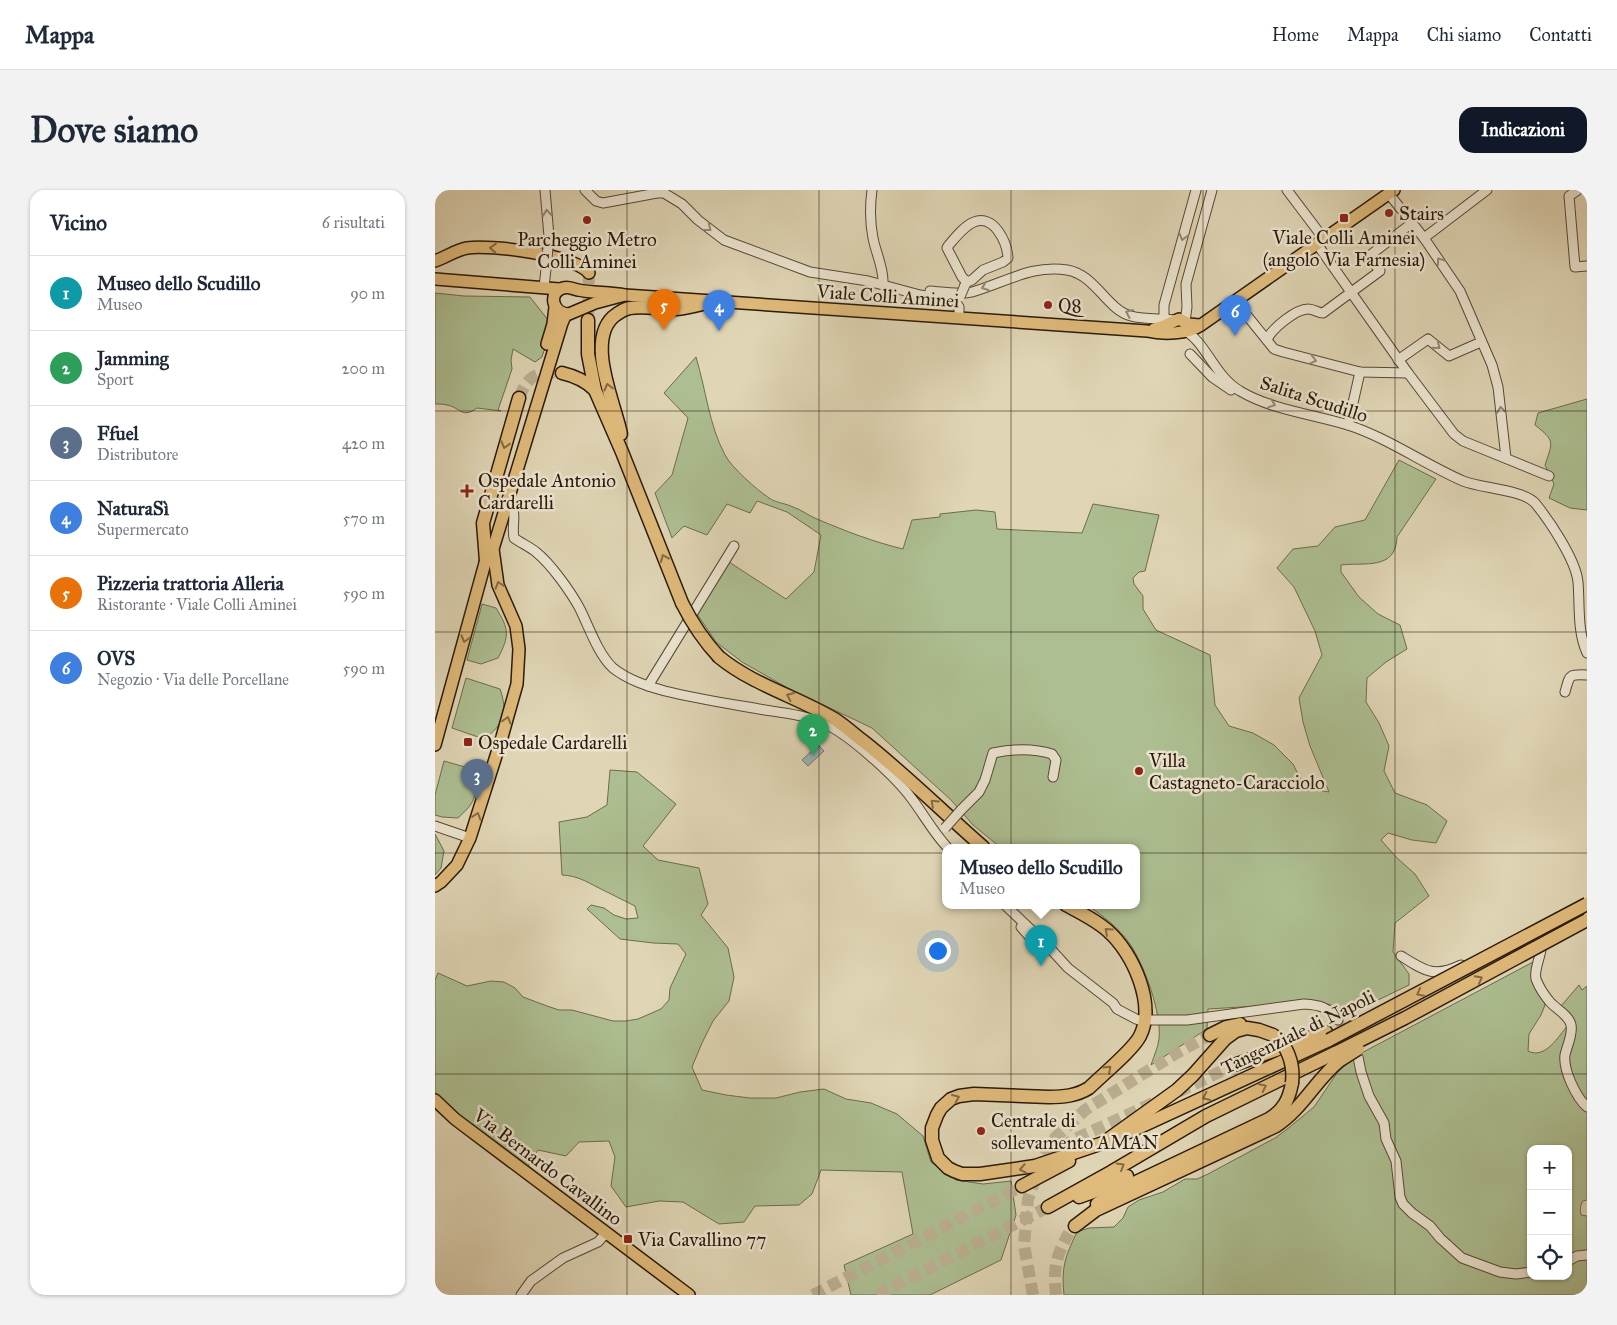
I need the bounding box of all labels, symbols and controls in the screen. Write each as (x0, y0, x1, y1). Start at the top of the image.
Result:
text: Mappa (25, 20, 94, 50)
text: Home (1272, 24, 1319, 46)
text: Mappa (1347, 24, 1399, 46)
text: Chi siamo (1427, 24, 1501, 46)
text: Contatti (1529, 24, 1592, 46)
button: Indicazioni (1459, 107, 1587, 153)
text: Dove siamo (30, 109, 198, 152)
place label: Stairs (1399, 202, 1444, 225)
marker: Stairs (1383, 207, 1395, 219)
one-way arrow (542, 209, 553, 217)
text: Vicino (50, 210, 107, 236)
marker: Viale Colli Aminei (angolo Via Farnesia) (1338, 212, 1350, 224)
text: 6 risultati (322, 213, 385, 232)
marker: Parcheggio Metro Colli Aminei (581, 214, 593, 226)
one-way arrow (702, 222, 712, 231)
place label: Viale Colli Aminei (angolo Via Farnesia) (1263, 226, 1425, 272)
place label: Parcheggio Metro Colli Aminei (517, 228, 657, 273)
one-way arrow (1179, 232, 1189, 240)
one-way arrow (489, 243, 497, 254)
one-way arrow (1436, 257, 1446, 266)
text: Museo dello Scudillo (97, 272, 260, 295)
street label: Viale Colli Aminei (815, 279, 960, 312)
one-way arrow (981, 281, 990, 291)
text: 1 (63, 284, 69, 303)
text: 90 m (350, 284, 385, 303)
pin: 5 (648, 289, 680, 330)
pin: 4 (703, 290, 735, 331)
place label: Q8 (1058, 294, 1085, 317)
text: Museo (97, 295, 143, 314)
pin: 6 (1219, 295, 1251, 336)
marker: Q8 (1042, 299, 1054, 311)
one-way arrow (1125, 310, 1134, 320)
one-way arrow (1432, 341, 1441, 350)
text: Jamming (97, 347, 169, 370)
one-way arrow (1308, 354, 1317, 365)
text: 2 (62, 359, 70, 378)
text: 200 m (342, 359, 385, 378)
text: Sport (97, 370, 134, 389)
street label: Salita Scudillo (1257, 371, 1371, 427)
one-way arrow (604, 384, 614, 392)
one-way arrow (1268, 398, 1276, 408)
one-way arrow (1496, 406, 1507, 414)
text: Ffuel (97, 422, 139, 445)
text: 3 (63, 434, 69, 453)
text: 420 m (342, 434, 385, 453)
one-way arrow (501, 440, 511, 449)
text: Distributore (97, 445, 178, 464)
place label: Ospedale Antonio Cardarelli (478, 469, 616, 514)
marker: Ospedale Antonio Cardarelli (460, 484, 474, 498)
text: NaturaSì (97, 497, 169, 520)
text: 4 (62, 509, 70, 528)
text: 570 m (343, 509, 385, 528)
text: Supermercato (97, 520, 189, 539)
one-way arrow (659, 554, 670, 563)
text: Pizzeria trattoria Alleria (97, 572, 284, 595)
one-way arrow (495, 582, 505, 590)
text: 5 (62, 584, 70, 603)
text: 590 m (343, 584, 385, 603)
text: Ristorante · Viale Colli Aminei (97, 595, 297, 614)
one-way arrow (460, 634, 471, 643)
text: OVS (97, 647, 135, 670)
text: 6 (62, 659, 70, 678)
text: 590 m (343, 659, 385, 678)
text: Negozio · Via delle Porcellane (97, 670, 289, 689)
one-way arrow (786, 692, 795, 703)
pin: 2 (797, 714, 829, 755)
one-way arrow (502, 716, 512, 724)
place label: Ospedale Cardarelli (478, 731, 627, 754)
marker: Ospedale Cardarelli (462, 736, 474, 748)
place label: Villa Castagneto-Caracciolo (1148, 749, 1325, 795)
pin: 3 (461, 759, 493, 800)
marker: Villa Castagneto-Caracciolo (1133, 765, 1145, 777)
one-way arrow (930, 800, 939, 809)
one-way arrow (471, 812, 481, 820)
popup (942, 844, 1140, 909)
text: Museo dello Scudillo (959, 856, 1123, 879)
text: Museo (959, 879, 1005, 898)
pin: 1 (1025, 925, 1057, 966)
one-way arrow (1104, 928, 1113, 937)
your location (925, 938, 951, 964)
one-way arrow (1473, 975, 1482, 985)
street label: Tangenziale di Napoli (1217, 985, 1379, 1080)
one-way arrow (1417, 987, 1426, 997)
one-way arrow (1103, 1066, 1112, 1075)
one-way arrow (1258, 1083, 1267, 1094)
one-way arrow (1202, 1090, 1211, 1100)
one-way arrow (951, 1094, 960, 1105)
street label: Via Bernardo Cavallino (468, 1103, 627, 1231)
place label: Centrale di sollevamento AMAN (991, 1109, 1159, 1154)
marker: Centrale di sollevamento AMAN (975, 1125, 987, 1137)
map controls (1527, 1145, 1572, 1280)
button: + (1527, 1145, 1572, 1190)
one-way arrow (1019, 1163, 1028, 1173)
one-way arrow (1115, 1163, 1124, 1173)
button: − (1527, 1190, 1572, 1235)
place label: Via Cavallino 77 (637, 1228, 766, 1251)
marker: Via Cavallino 77 (622, 1233, 634, 1245)
button: locate (1527, 1235, 1572, 1280)

